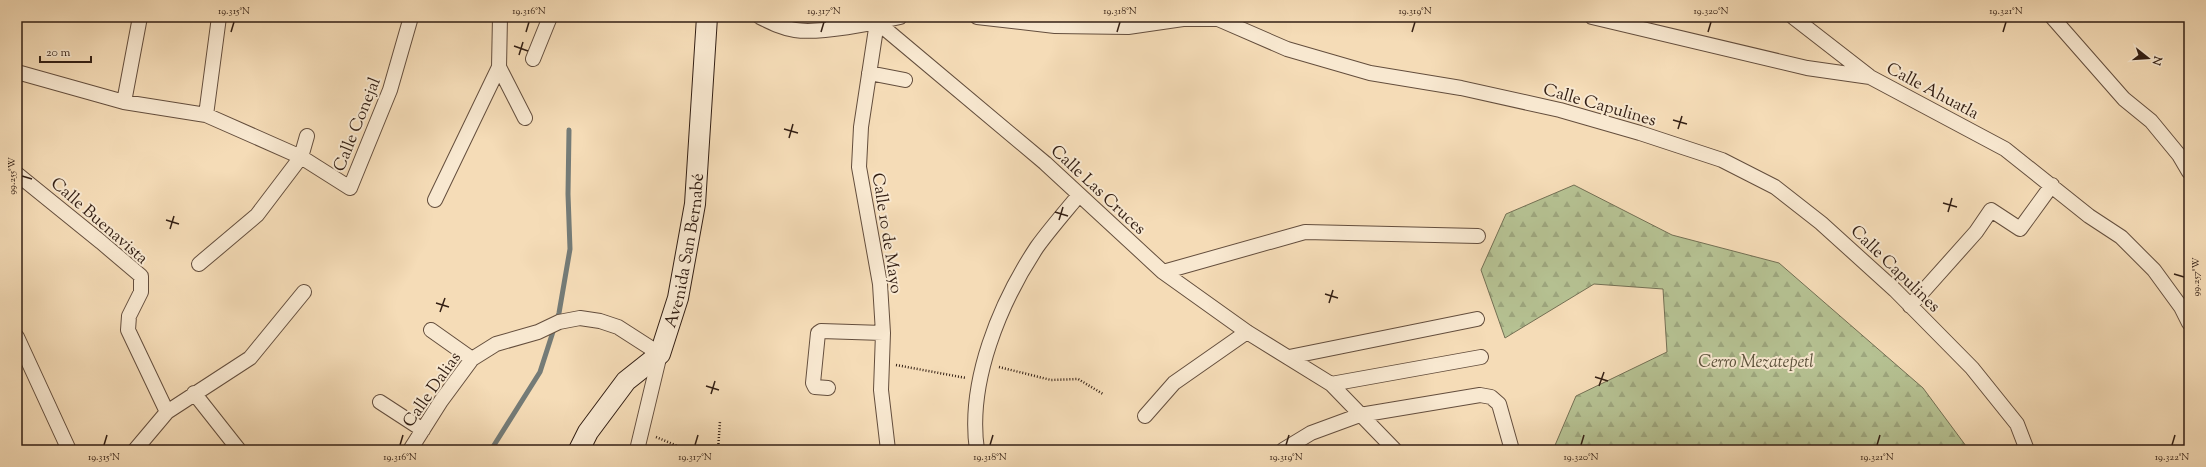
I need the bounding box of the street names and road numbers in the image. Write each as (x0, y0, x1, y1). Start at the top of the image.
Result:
street label: Calle Ahuatla (1882, 57, 1983, 126)
street label: Calle Conejal (328, 74, 388, 175)
street label: Calle Capulines (1540, 78, 1659, 134)
street label: Calle Las Cruces (1045, 140, 1151, 241)
street label: Calle 10 de Mayo (865, 171, 907, 295)
street label: Calle Buenavista (45, 172, 153, 271)
street label: Avenida San Bernabé (659, 172, 711, 331)
street label: Calle Capulines (1844, 220, 1945, 319)
street label: Calle Dalias (398, 347, 468, 433)

